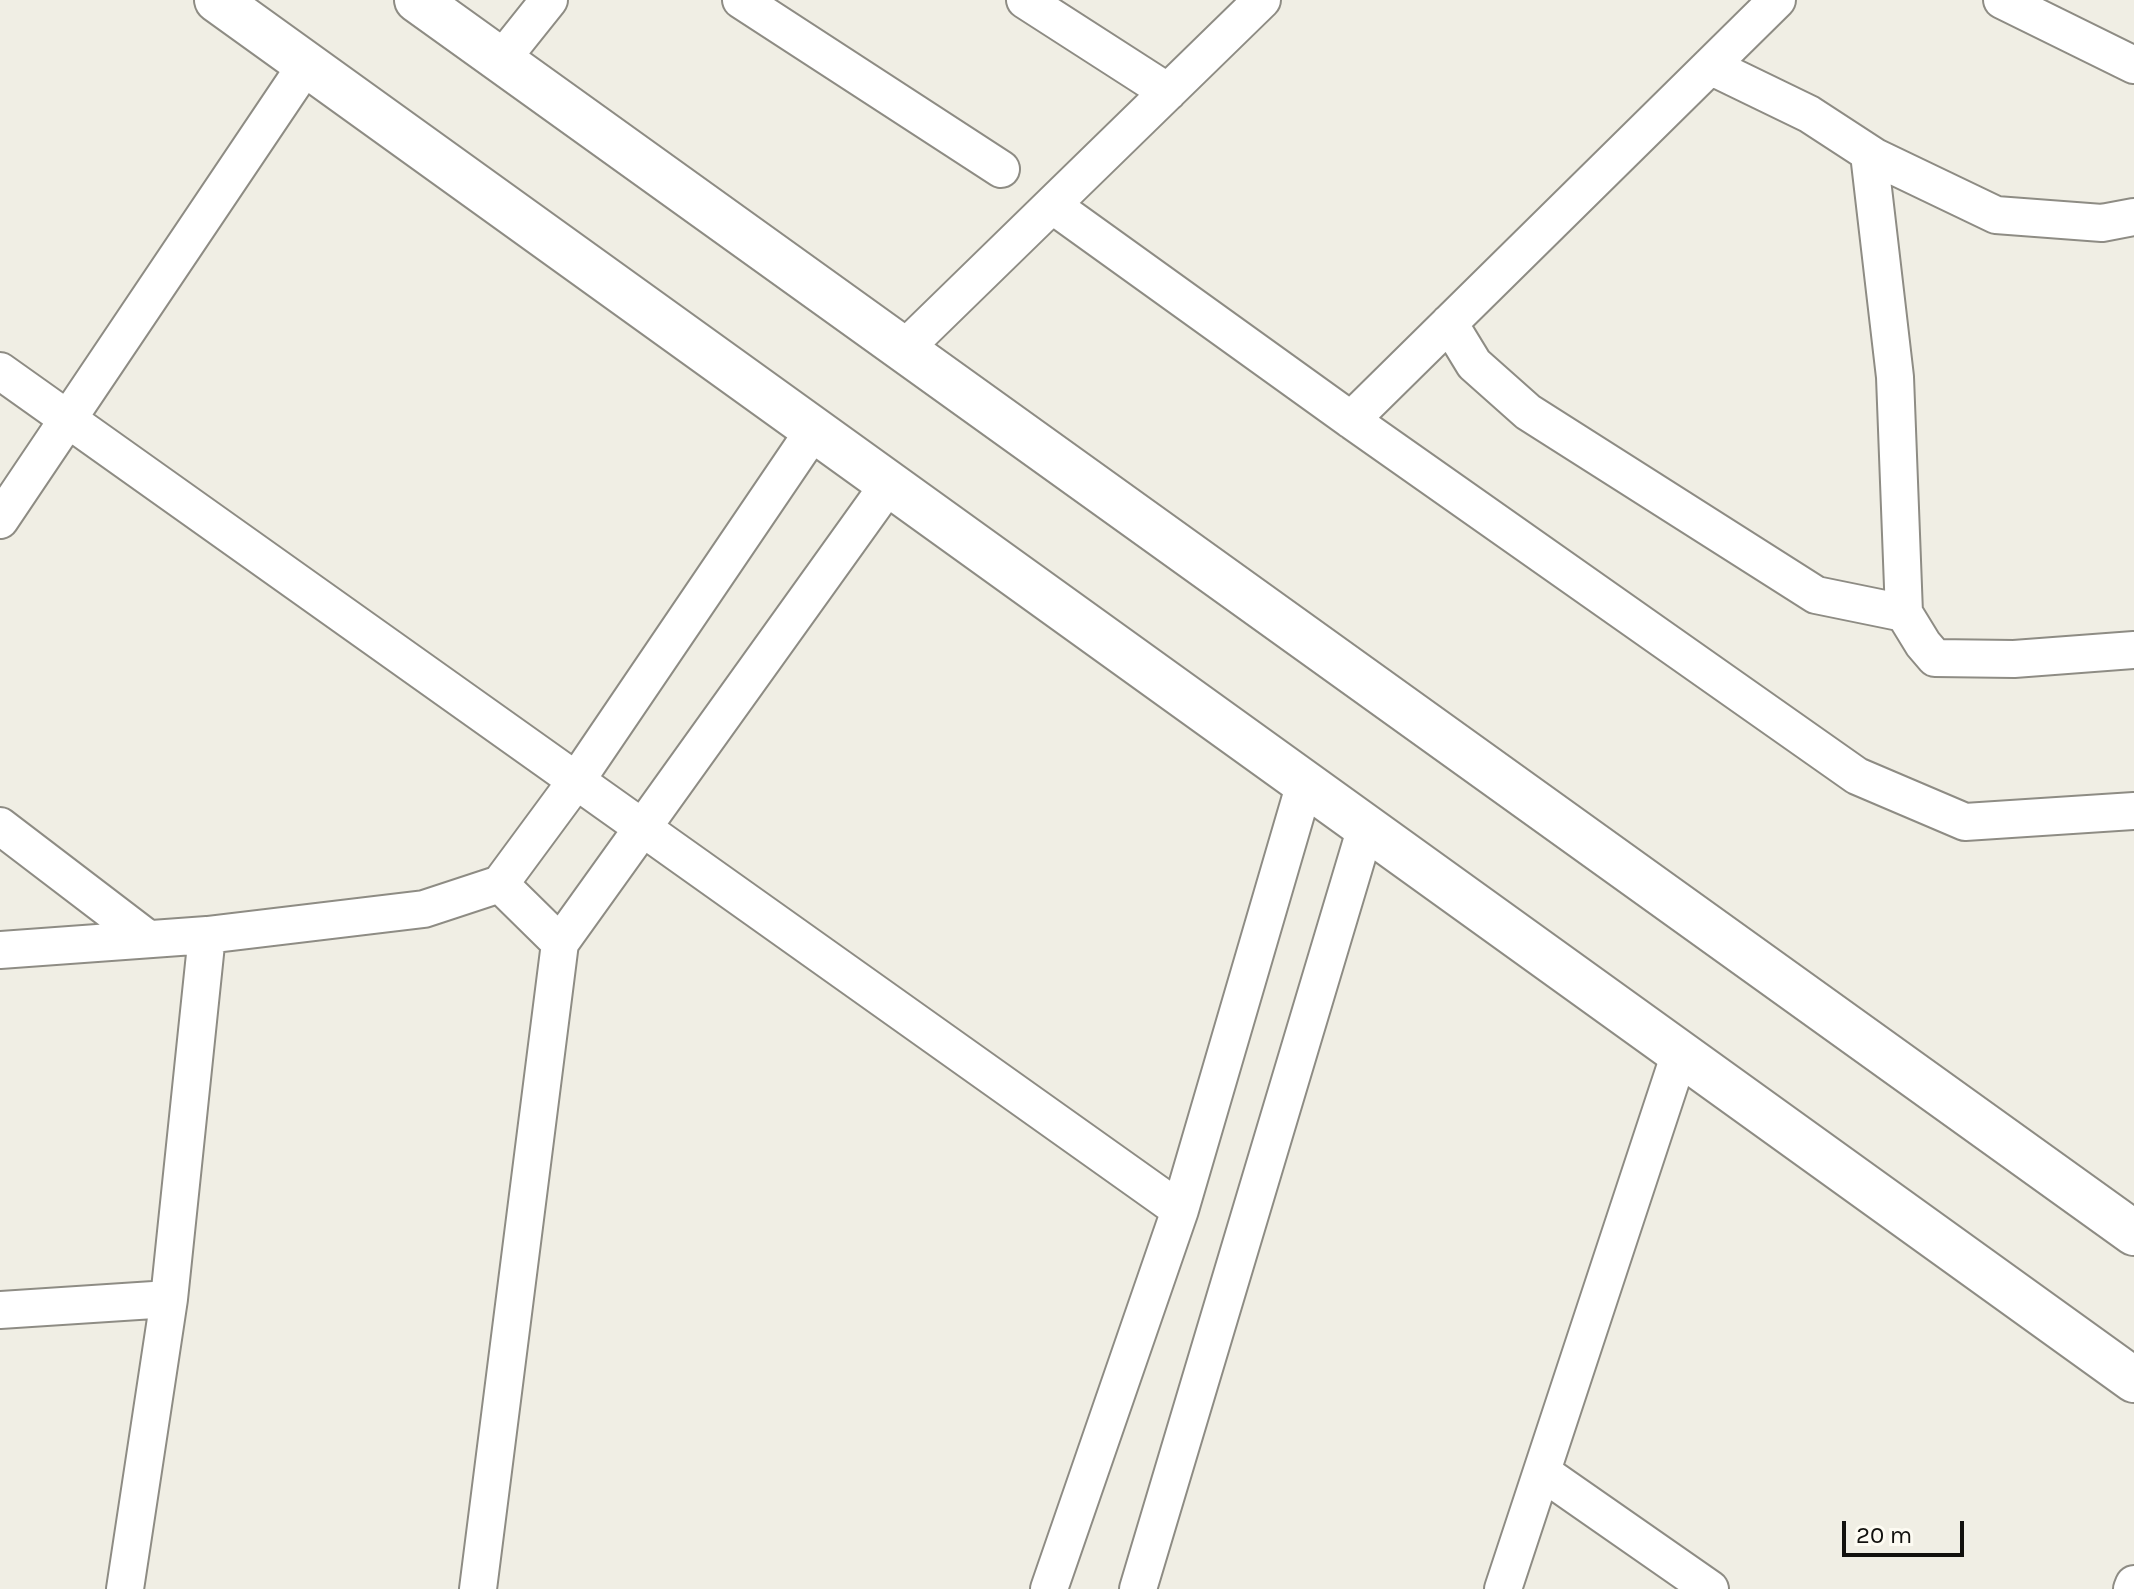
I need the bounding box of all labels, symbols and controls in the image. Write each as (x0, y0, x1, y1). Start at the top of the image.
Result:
scale bar (1846, 1505, 1968, 1555)
text: 20 m (1856, 1521, 1912, 1549)

